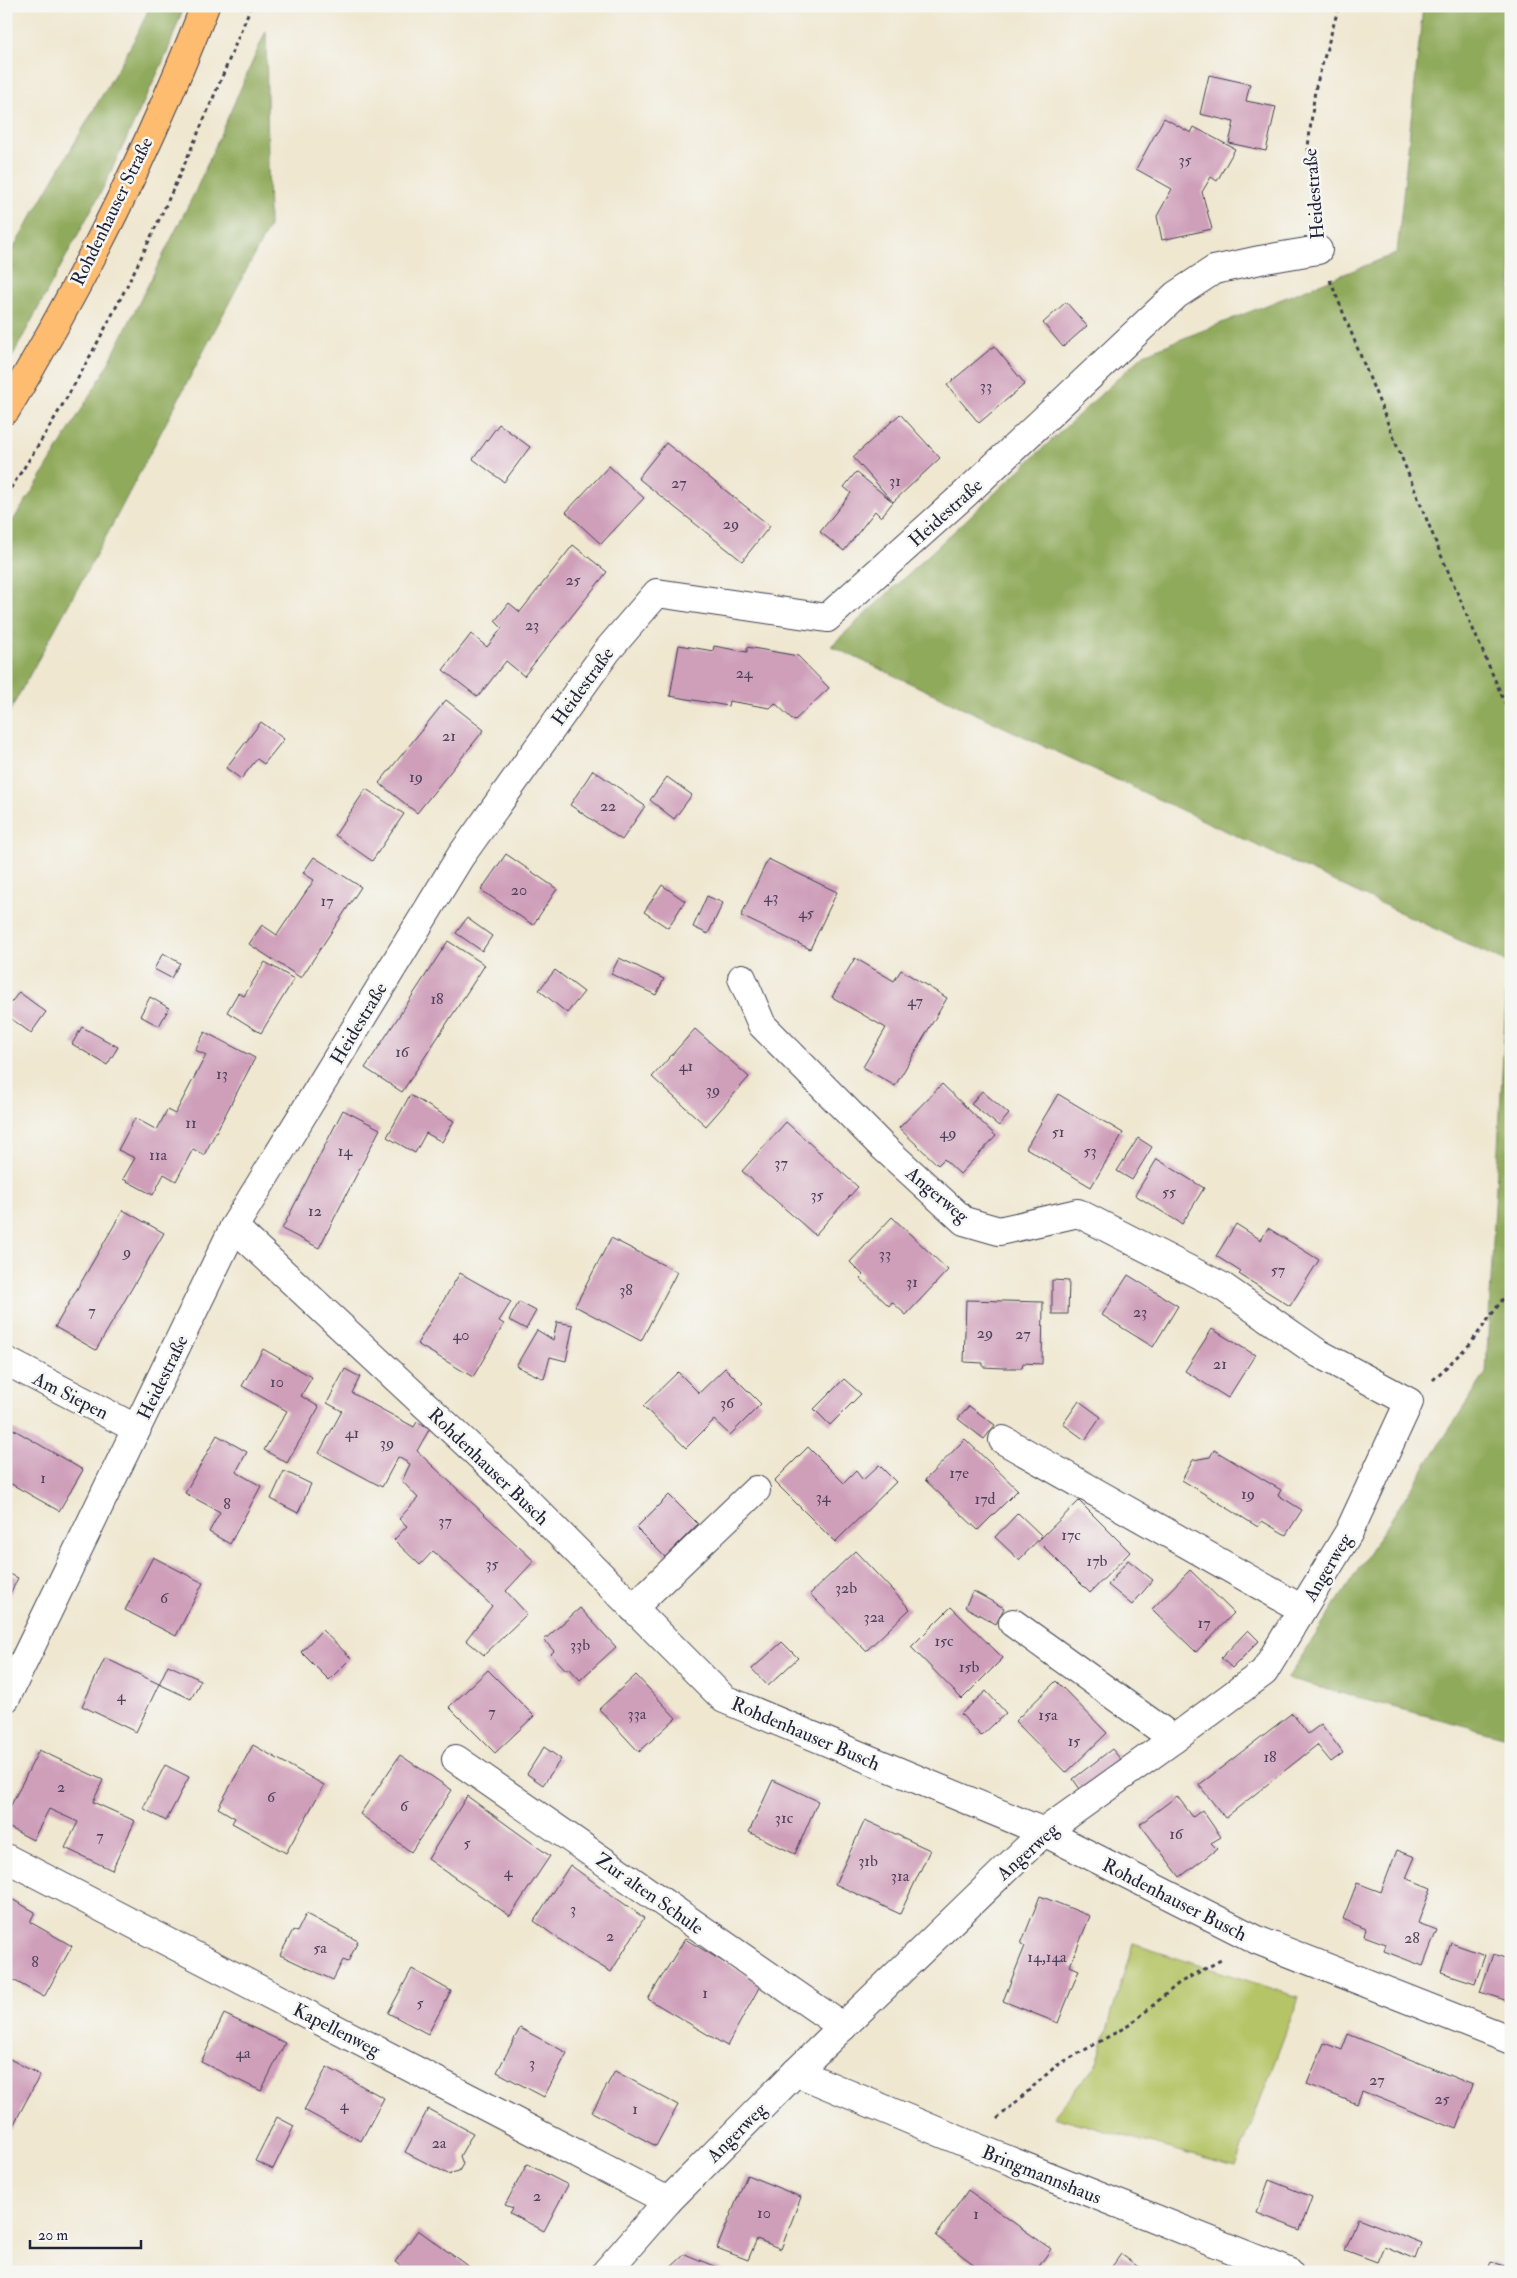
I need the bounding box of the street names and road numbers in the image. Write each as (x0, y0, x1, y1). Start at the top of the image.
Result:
street label: Rohdenhauser Straße (66, 133, 158, 290)
street label: Heidestraße (1298, 147, 1330, 240)
street label: Heidestraße (904, 473, 988, 552)
street label: Heidestraße (546, 643, 619, 731)
street label: Heidestraße (325, 978, 393, 1069)
street label: Angerweg (900, 1161, 974, 1229)
street label: Heidestraße (132, 1331, 194, 1424)
street label: Am Siepen (27, 1366, 113, 1426)
street label: Rohdenhauser Busch (423, 1403, 554, 1531)
street label: Angerweg (1298, 1529, 1358, 1607)
street label: Rohdenhauser Busch (728, 1692, 884, 1776)
street label: Angerweg (991, 1817, 1064, 1886)
street label: Zur alten Schule (591, 1848, 708, 1940)
street label: Rohdenhauser Busch (1098, 1853, 1251, 1947)
street label: Kapellenweg (288, 1998, 385, 2063)
street label: Angerweg (701, 2097, 772, 2168)
street label: Bringmannshaus (979, 2140, 1105, 2210)

